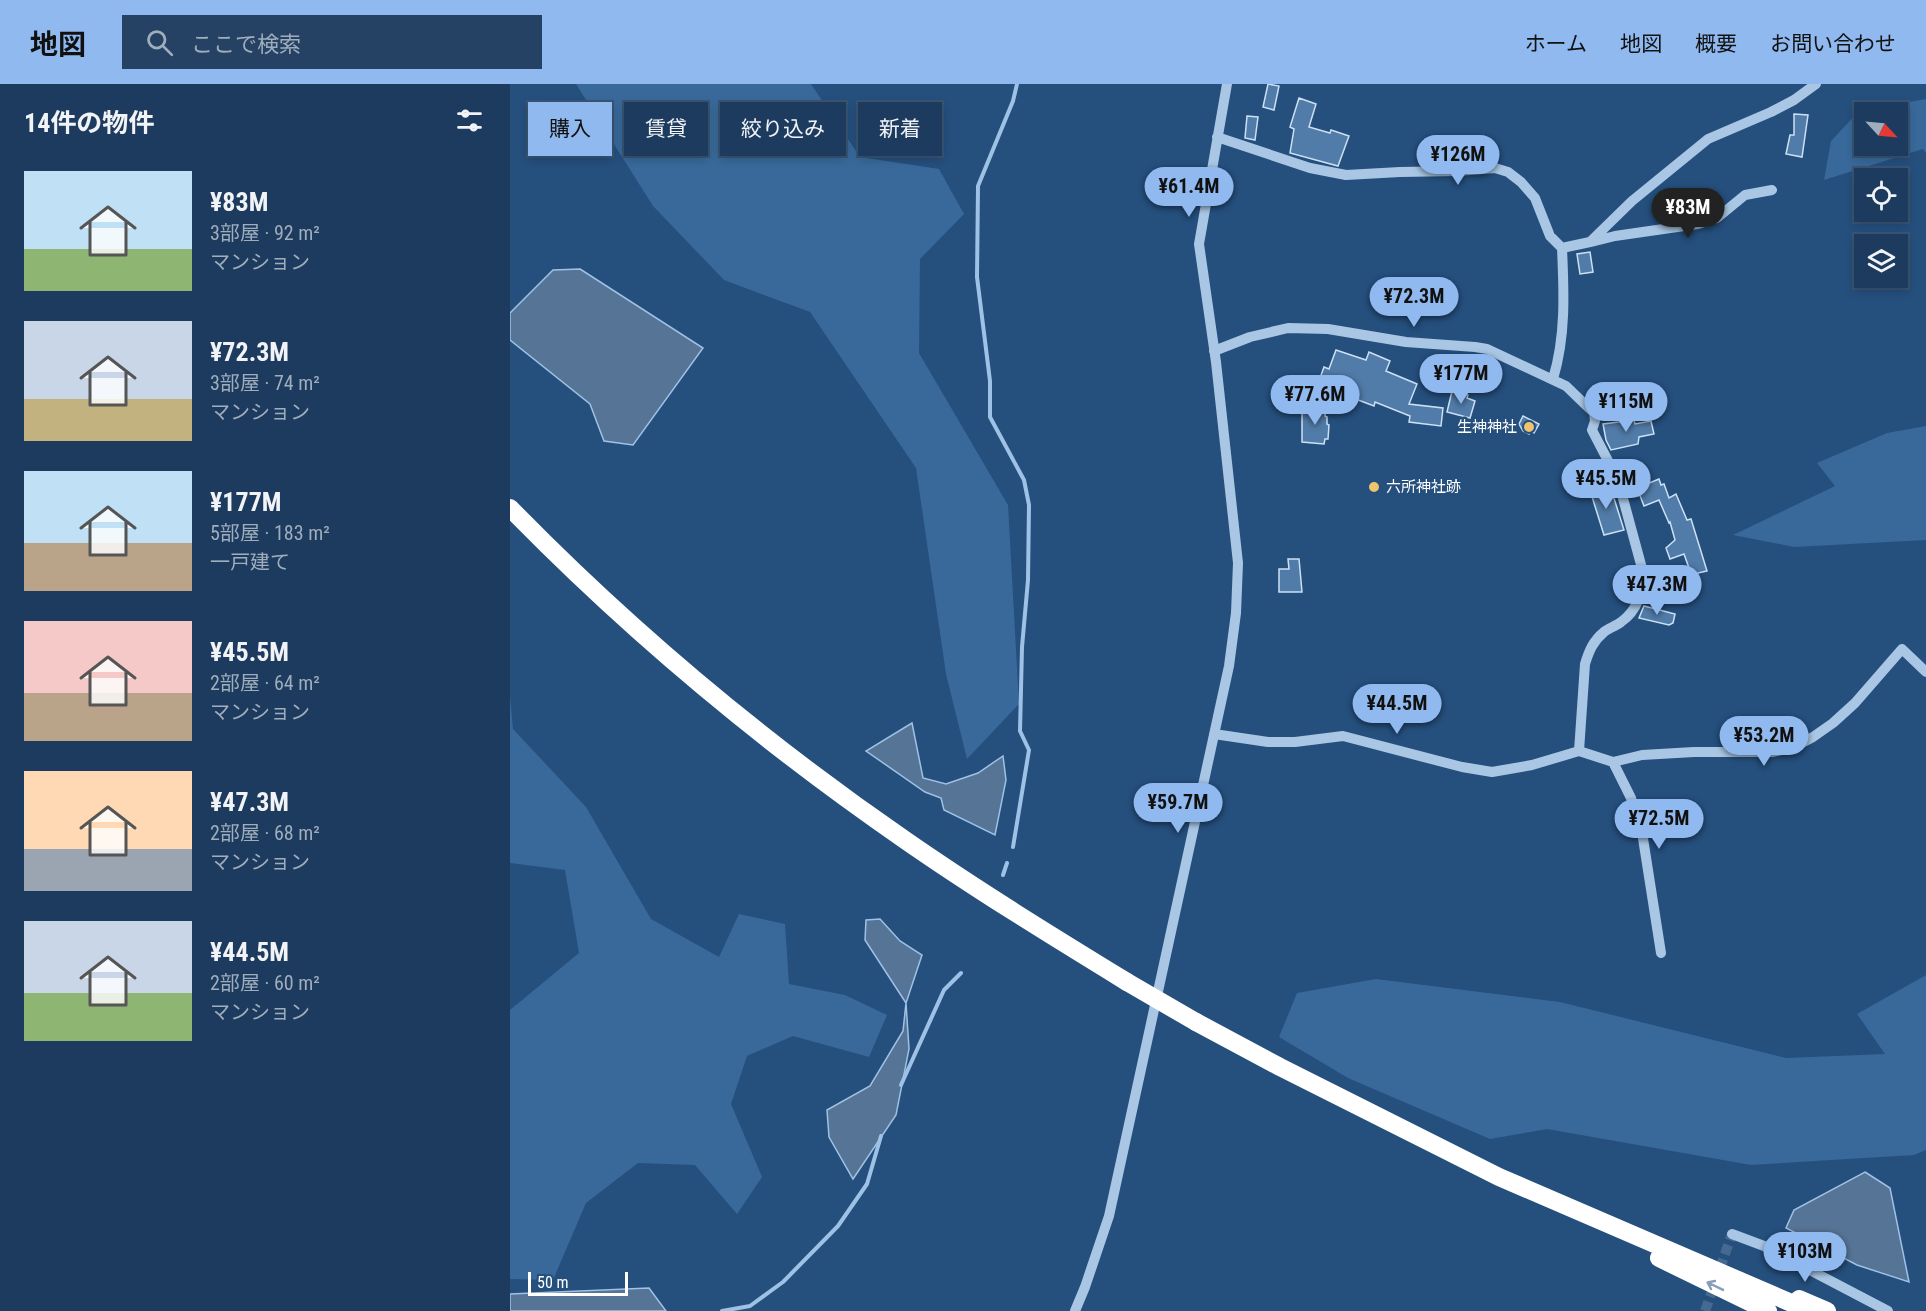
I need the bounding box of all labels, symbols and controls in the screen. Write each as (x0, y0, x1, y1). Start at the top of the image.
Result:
search box (122, 15, 542, 69)
icon: search (143, 26, 176, 59)
text: 地図 (30, 28, 86, 61)
text: ここで検索 (191, 32, 301, 57)
text: ホーム (1525, 32, 1587, 56)
text: 地図 (1620, 32, 1662, 56)
text: 概要 (1695, 32, 1737, 56)
text: お問い合わせ (1770, 32, 1896, 56)
chip: 購入 (528, 102, 612, 156)
chip: 賃貸 (624, 102, 708, 156)
chip: 絞り込み (720, 102, 846, 156)
chip: 新着 (858, 102, 942, 156)
north arrow (1854, 102, 1908, 156)
map controls (1854, 102, 1908, 288)
icon: filters (453, 104, 486, 137)
text: 14件の物件 (24, 108, 154, 138)
pin: ¥126M (1416, 135, 1500, 186)
text: ¥126M (1431, 142, 1486, 166)
pin: ¥61.4M (1140, 167, 1238, 218)
button: locate (1854, 168, 1908, 222)
text: ¥61.4M (1159, 174, 1219, 198)
text: ¥83M (210, 187, 268, 217)
pin: ¥83M (1652, 188, 1724, 239)
icon: home (72, 195, 144, 267)
text: ¥83M (1666, 195, 1710, 219)
text: 3部屋 · 92 m² (210, 221, 320, 245)
button: layers (1854, 234, 1908, 288)
text: マンション (210, 250, 310, 274)
pin: ¥72.3M (1365, 277, 1463, 328)
text: ¥72.3M (1384, 284, 1444, 308)
text: ¥72.3M (210, 337, 289, 367)
icon: home (72, 345, 144, 417)
pin: ¥177M (1419, 354, 1503, 405)
text: ¥177M (1434, 361, 1489, 385)
text: 3部屋 · 74 m² (210, 371, 320, 395)
pin: ¥77.6M (1266, 375, 1364, 426)
text: ¥77.6M (1285, 382, 1345, 406)
pin: ¥115M (1584, 382, 1668, 433)
text: ¥115M (1599, 389, 1654, 413)
text: マンション (210, 400, 310, 424)
place label: 生神神社 (1457, 418, 1517, 436)
marker: 生神神社 (1522, 420, 1536, 434)
pin: ¥45.5M (1557, 459, 1655, 510)
text: ¥45.5M (1576, 466, 1636, 490)
place label: 六所神社跡 (1386, 478, 1461, 496)
marker: 六所神社跡 (1367, 480, 1381, 494)
text: ¥177M (210, 487, 282, 517)
icon: home (72, 495, 144, 567)
text: 5部屋 · 183 m² (210, 521, 330, 545)
text: 一戸建て (210, 550, 290, 574)
pin: ¥47.3M (1608, 565, 1706, 616)
text: ¥47.3M (1627, 572, 1687, 596)
text: ¥45.5M (210, 637, 289, 667)
icon: home (72, 645, 144, 717)
text: 2部屋 · 64 m² (210, 671, 320, 695)
pin: ¥44.5M (1348, 684, 1446, 735)
text: ¥44.5M (1367, 691, 1427, 715)
text: マンション (210, 700, 310, 724)
pin: ¥53.2M (1715, 716, 1813, 767)
text: ¥53.2M (1734, 723, 1794, 747)
pin: ¥59.7M (1129, 783, 1227, 834)
text: ¥47.3M (210, 787, 289, 817)
text: ¥59.7M (1148, 790, 1208, 814)
icon: home (72, 795, 144, 867)
pin: ¥72.5M (1610, 799, 1708, 850)
text: ¥72.5M (1629, 806, 1689, 830)
text: 2部屋 · 68 m² (210, 821, 320, 845)
text: マンション (210, 850, 310, 874)
text: ¥44.5M (210, 937, 289, 967)
icon: home (72, 945, 144, 1017)
text: 2部屋 · 60 m² (210, 971, 320, 995)
text: マンション (210, 1000, 310, 1024)
pin: ¥103M (1763, 1232, 1847, 1283)
text: ¥103M (1778, 1239, 1833, 1263)
scale bar (528, 1269, 628, 1296)
text: 50 m (537, 1273, 569, 1292)
one-way arrow (1707, 1279, 1725, 1291)

